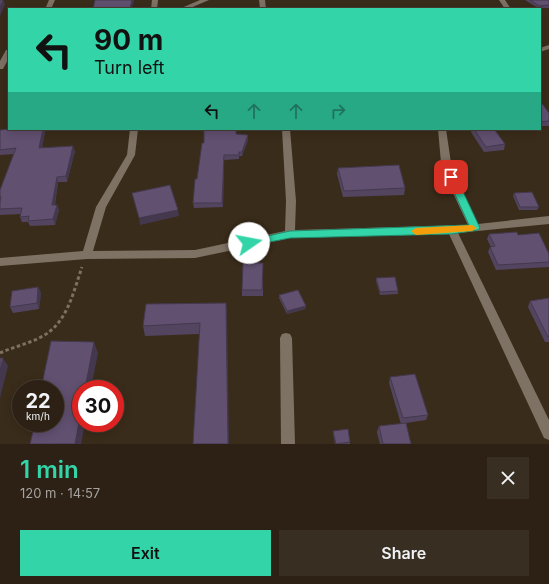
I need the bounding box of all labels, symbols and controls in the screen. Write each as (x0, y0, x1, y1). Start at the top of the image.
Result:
text: 90 m (94, 23, 163, 57)
icon: left (28, 24, 80, 76)
text: Turn left (94, 57, 164, 78)
icon: left (201, 100, 223, 122)
icon: ahead (243, 100, 265, 122)
icon: ahead (285, 100, 307, 122)
icon: right (327, 100, 349, 122)
pin (434, 160, 468, 194)
icon: arrive (440, 166, 462, 188)
position arrow (228, 222, 270, 264)
speed limit sign: 30 (72, 380, 124, 432)
text: 22 (25, 389, 51, 413)
text: km/h (26, 410, 50, 422)
text: 1 min (20, 455, 79, 484)
button: close (487, 457, 529, 499)
text: 120 m · 14:57 (20, 485, 100, 501)
button: Exit (20, 530, 271, 576)
button: Share (279, 530, 529, 576)

